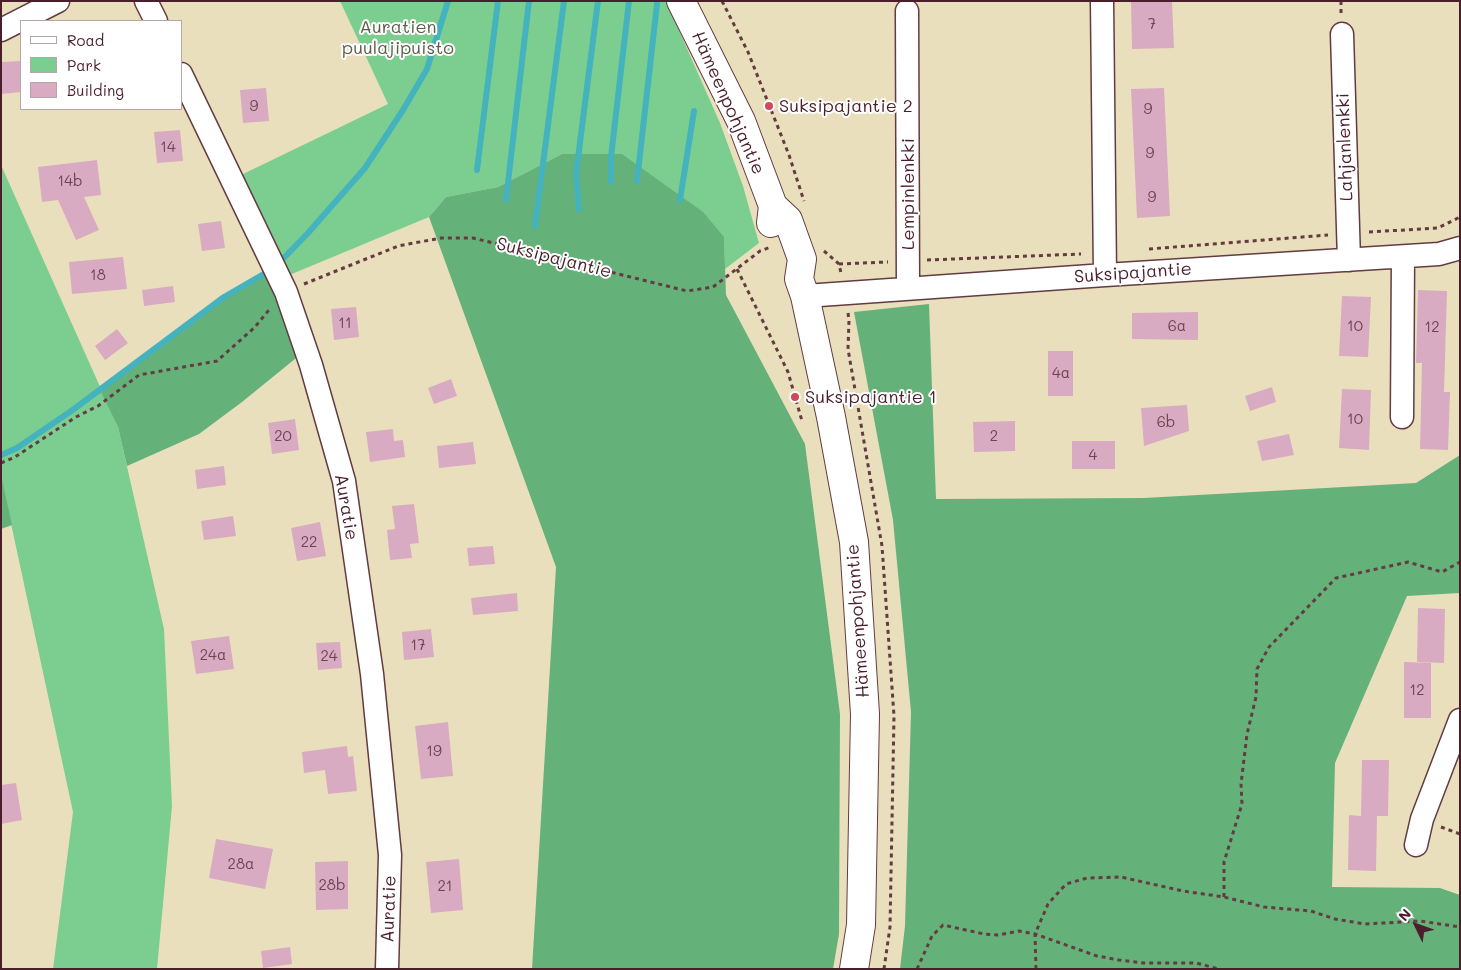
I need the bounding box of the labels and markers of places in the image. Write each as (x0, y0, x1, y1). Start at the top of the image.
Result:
place label: Suksipajantie 2 (779, 95, 913, 117)
marker: Suksipajantie 2 (763, 100, 775, 112)
place label: Suksipajantie 1 (805, 386, 937, 408)
marker: Suksipajantie 1 (789, 391, 801, 403)

